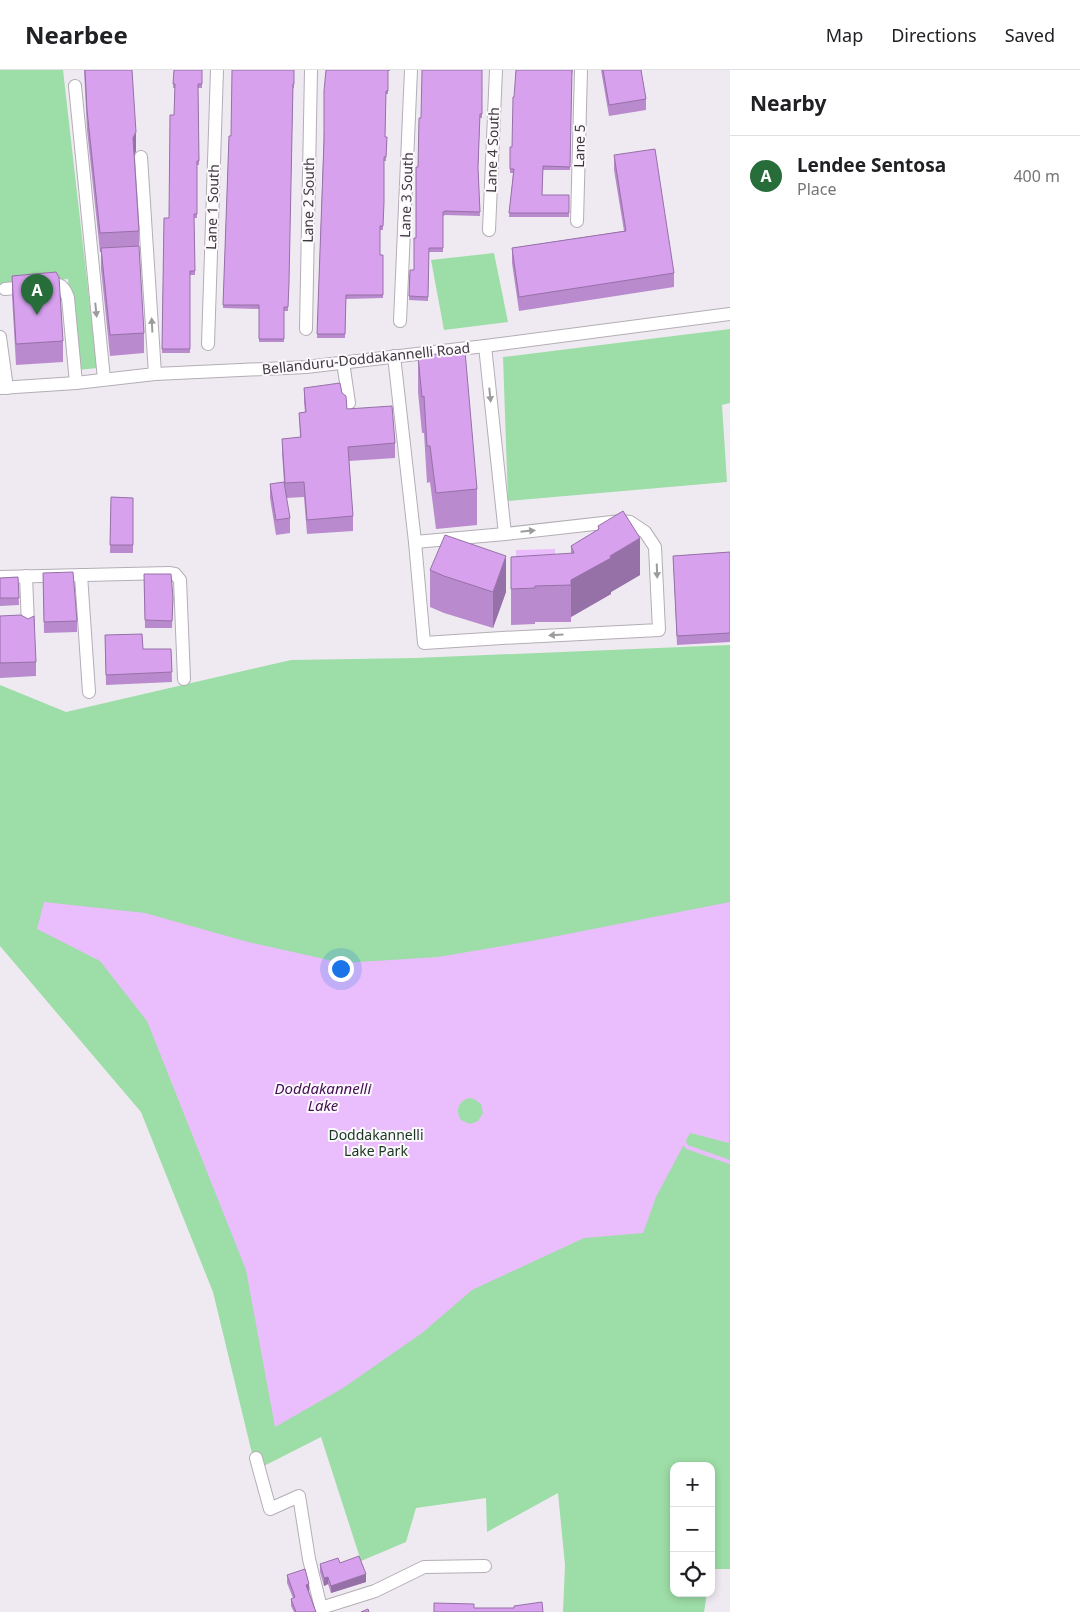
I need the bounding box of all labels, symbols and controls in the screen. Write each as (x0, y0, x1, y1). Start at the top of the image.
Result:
text: Nearbee (25, 18, 128, 51)
text: Map (826, 23, 863, 47)
text: Directions (891, 23, 977, 47)
text: Saved (1005, 23, 1055, 47)
text: Nearby (750, 89, 826, 117)
street label: Lane 4 South (481, 107, 503, 193)
street label: Lane 5 (569, 124, 589, 168)
street label: Lane 3 South (395, 152, 417, 238)
text: Lendee Sentosa (797, 152, 946, 178)
street label: Lane 2 South (298, 157, 318, 243)
street label: Lane 1 South (201, 164, 223, 250)
text: A (760, 165, 772, 187)
text: 400 m (1013, 165, 1060, 187)
text: Place (797, 178, 837, 200)
pin: A (21, 274, 53, 315)
one-way arrow (92, 302, 100, 318)
one-way arrow (147, 317, 155, 333)
street label: Bellanduru-Doddakannelli Road (261, 338, 471, 378)
one-way arrow (486, 387, 494, 403)
one-way arrow (520, 527, 536, 535)
one-way arrow (653, 563, 661, 579)
one-way arrow (547, 632, 563, 640)
your location (328, 956, 354, 982)
water label: Doddakannelli Lake (275, 1078, 372, 1115)
park label: Doddakannelli Lake Park (328, 1125, 424, 1160)
map controls (670, 1462, 715, 1597)
button: + (670, 1462, 715, 1507)
button: − (670, 1507, 715, 1552)
button: locate (670, 1552, 715, 1597)

